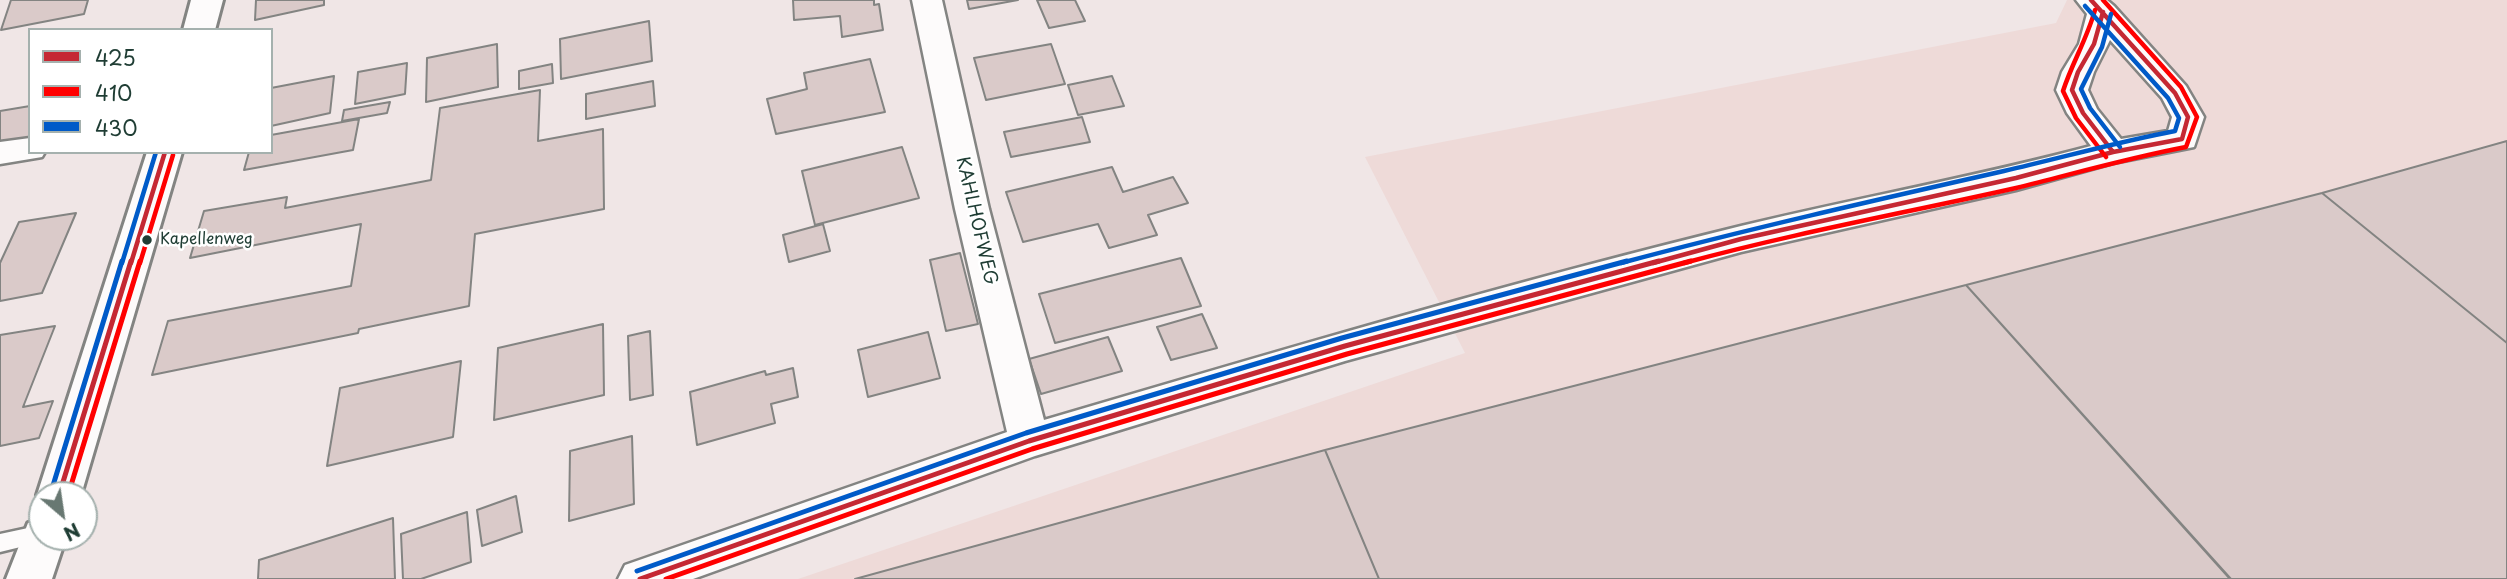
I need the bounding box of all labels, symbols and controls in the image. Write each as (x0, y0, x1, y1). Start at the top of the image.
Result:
legend (28, 28, 273, 154)
text: 425 (95, 41, 136, 73)
text: 410 (95, 76, 132, 108)
text: 430 (95, 111, 138, 143)
street label: KAHLHOFWEG (951, 155, 1001, 287)
place label: Kapellenweg (160, 230, 253, 250)
marker: Kapellenweg (140, 233, 154, 247)
north arrow (28, 481, 98, 551)
text: N (59, 517, 86, 549)

